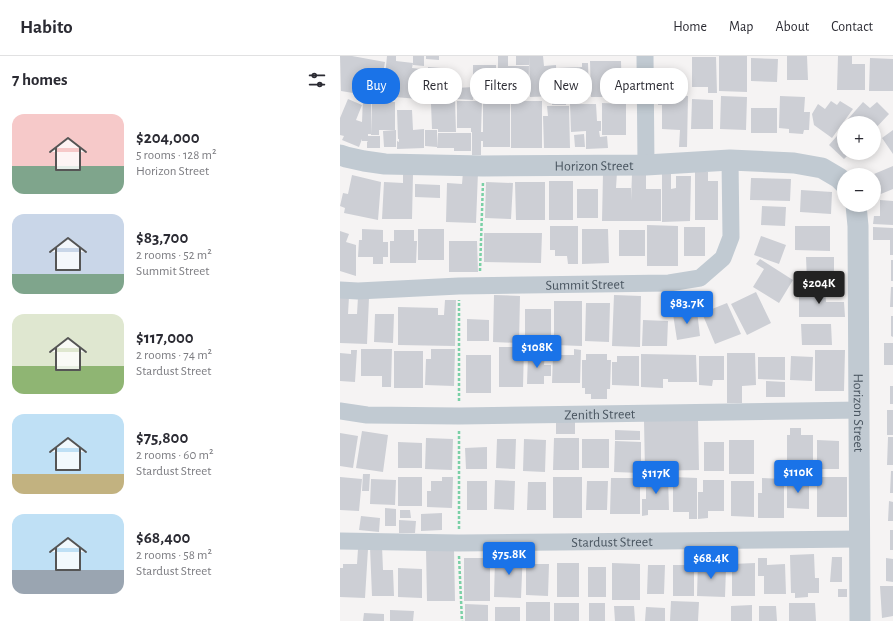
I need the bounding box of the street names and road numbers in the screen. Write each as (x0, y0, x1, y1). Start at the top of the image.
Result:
street label: Horizon Street (555, 159, 634, 174)
street label: Summit Street (545, 278, 625, 293)
street label: Horizon Street (851, 373, 865, 453)
street label: Zenith Street (564, 407, 636, 422)
street label: Stardust Street (571, 535, 653, 550)

